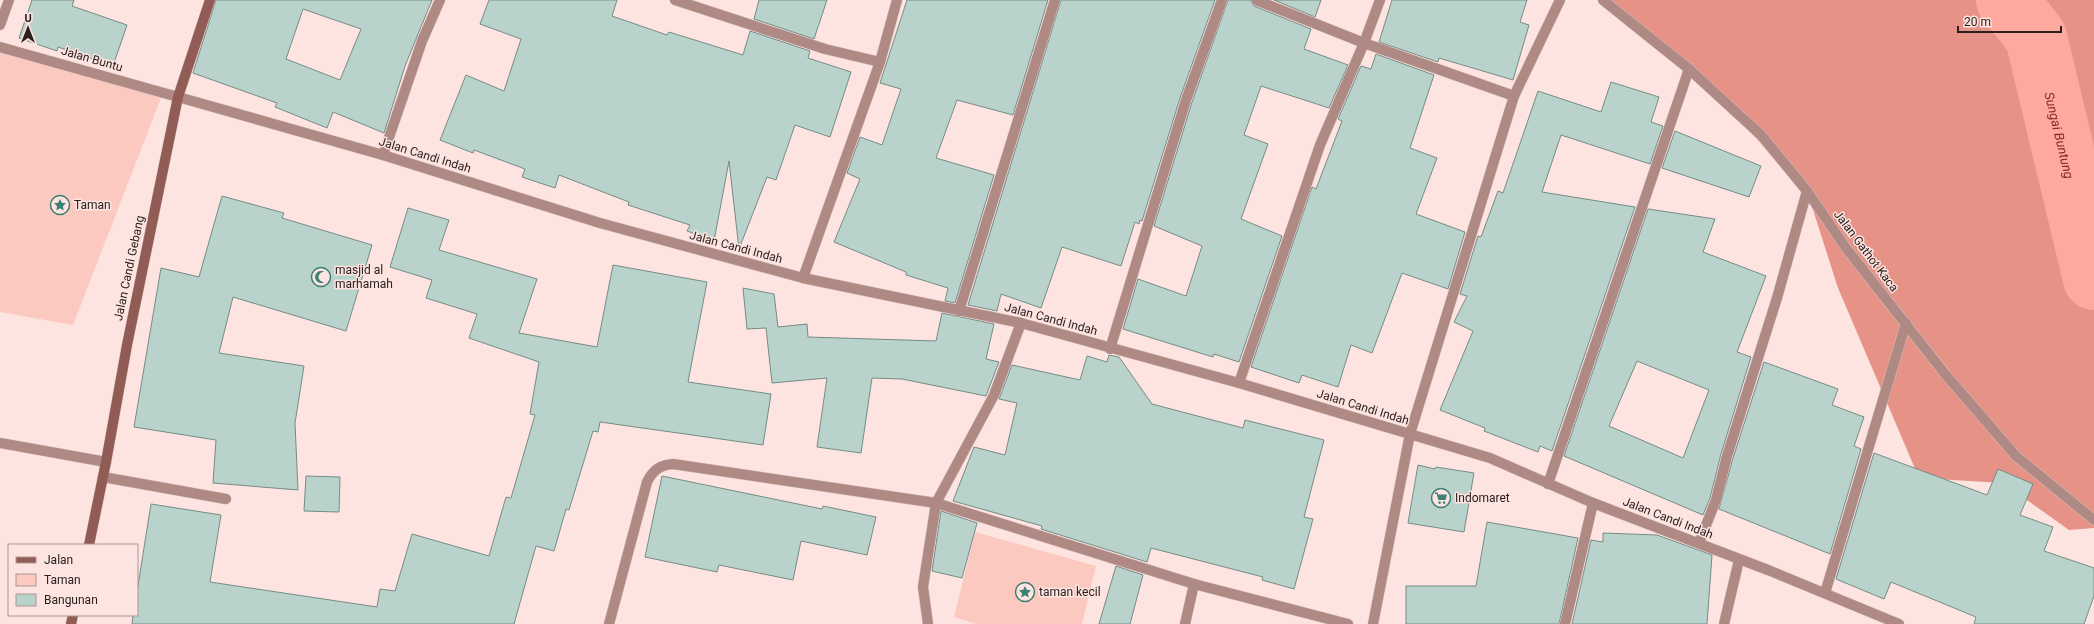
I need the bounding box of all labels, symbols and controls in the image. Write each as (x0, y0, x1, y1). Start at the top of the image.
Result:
north arrow (8, 8, 48, 48)
scale bar (1958, 8, 2061, 34)
text: U (24, 12, 32, 25)
text: 20 m (1964, 15, 1991, 29)
street label: Jalan Buntu (60, 44, 124, 74)
water label: Sungai Buntung (2042, 90, 2077, 180)
street label: Jalan Candi Indah (377, 134, 473, 176)
place icon: Taman (49, 194, 71, 216)
place label: Taman (74, 198, 111, 212)
street label: Jalan Gathot Kaca (1831, 208, 1901, 294)
street label: Jalan Candi Gebang (111, 214, 147, 322)
street label: Jalan Candi Indah (688, 228, 784, 266)
place label: masjid al marhamah (335, 263, 393, 291)
mosque icon: masjid al marhamah (310, 266, 332, 288)
street label: Jalan Candi Indah (1003, 300, 1099, 338)
street label: Jalan Candi Indah (1315, 386, 1411, 428)
supermarket icon: Indomaret (1430, 487, 1452, 509)
place label: Indomaret (1455, 491, 1510, 505)
street label: Jalan Candi Indah (1621, 494, 1715, 542)
legend (8, 544, 138, 616)
text: Jalan (44, 553, 73, 567)
text: Taman (44, 573, 81, 587)
place icon: taman kecil (1014, 581, 1036, 603)
place label: taman kecil (1039, 585, 1101, 599)
text: Bangunan (44, 593, 98, 607)

